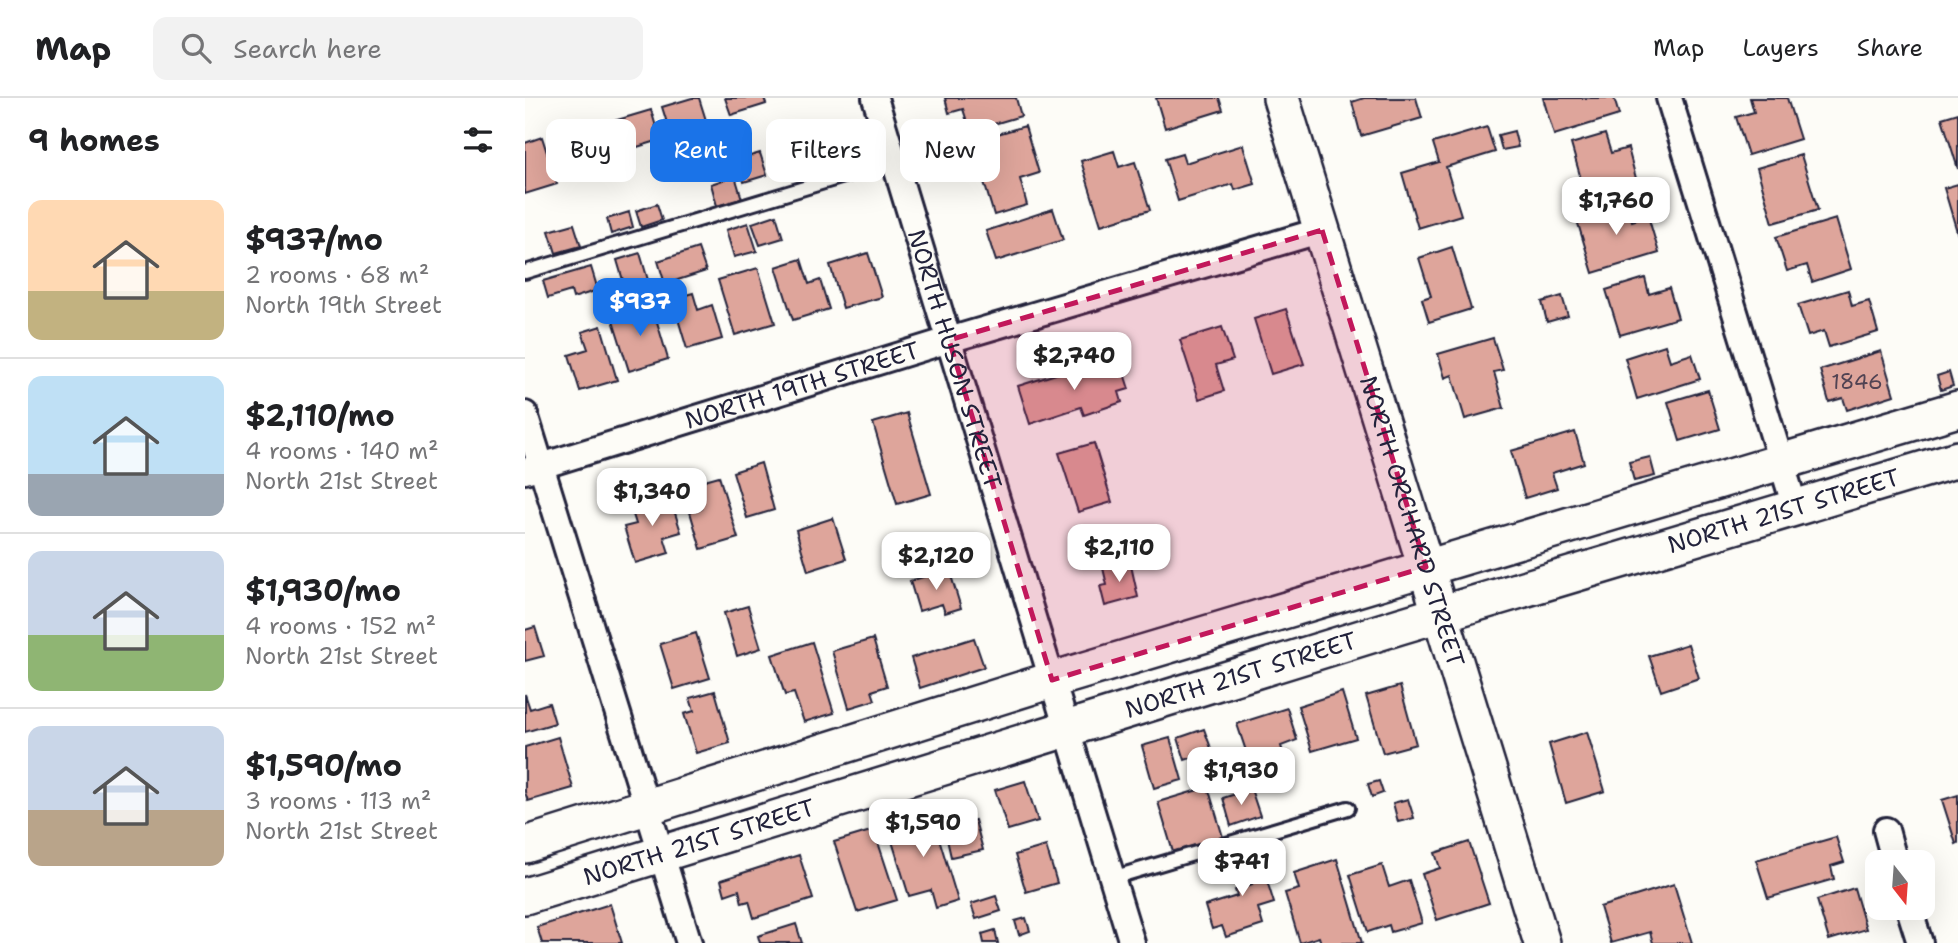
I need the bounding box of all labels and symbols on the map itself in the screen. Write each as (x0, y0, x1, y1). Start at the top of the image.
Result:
pin: $1,760 (1559, 178, 1673, 237)
street label: NORTH HUSON STREET (900, 226, 1009, 493)
pin: $937 (599, 278, 681, 338)
pin: $2,740 (1017, 332, 1131, 392)
street label: NORTH 19TH STREET (681, 334, 923, 437)
house number: 1846 (1831, 368, 1883, 396)
street label: NORTH ORCHARD STREET (1352, 372, 1472, 671)
street label: NORTH 21ST STREET (1664, 461, 1904, 561)
pin: $1,340 (595, 468, 709, 528)
pin: $2,110 (1062, 524, 1176, 584)
pin: $2,120 (879, 532, 993, 592)
street label: NORTH 21ST STREET (1121, 624, 1361, 726)
pin: $1,930 (1184, 748, 1298, 807)
street label: NORTH 21ST STREET (579, 791, 819, 893)
pin: $1,590 (866, 800, 980, 859)
pin: $741 (1201, 838, 1283, 898)
north arrow (1865, 850, 1935, 920)

